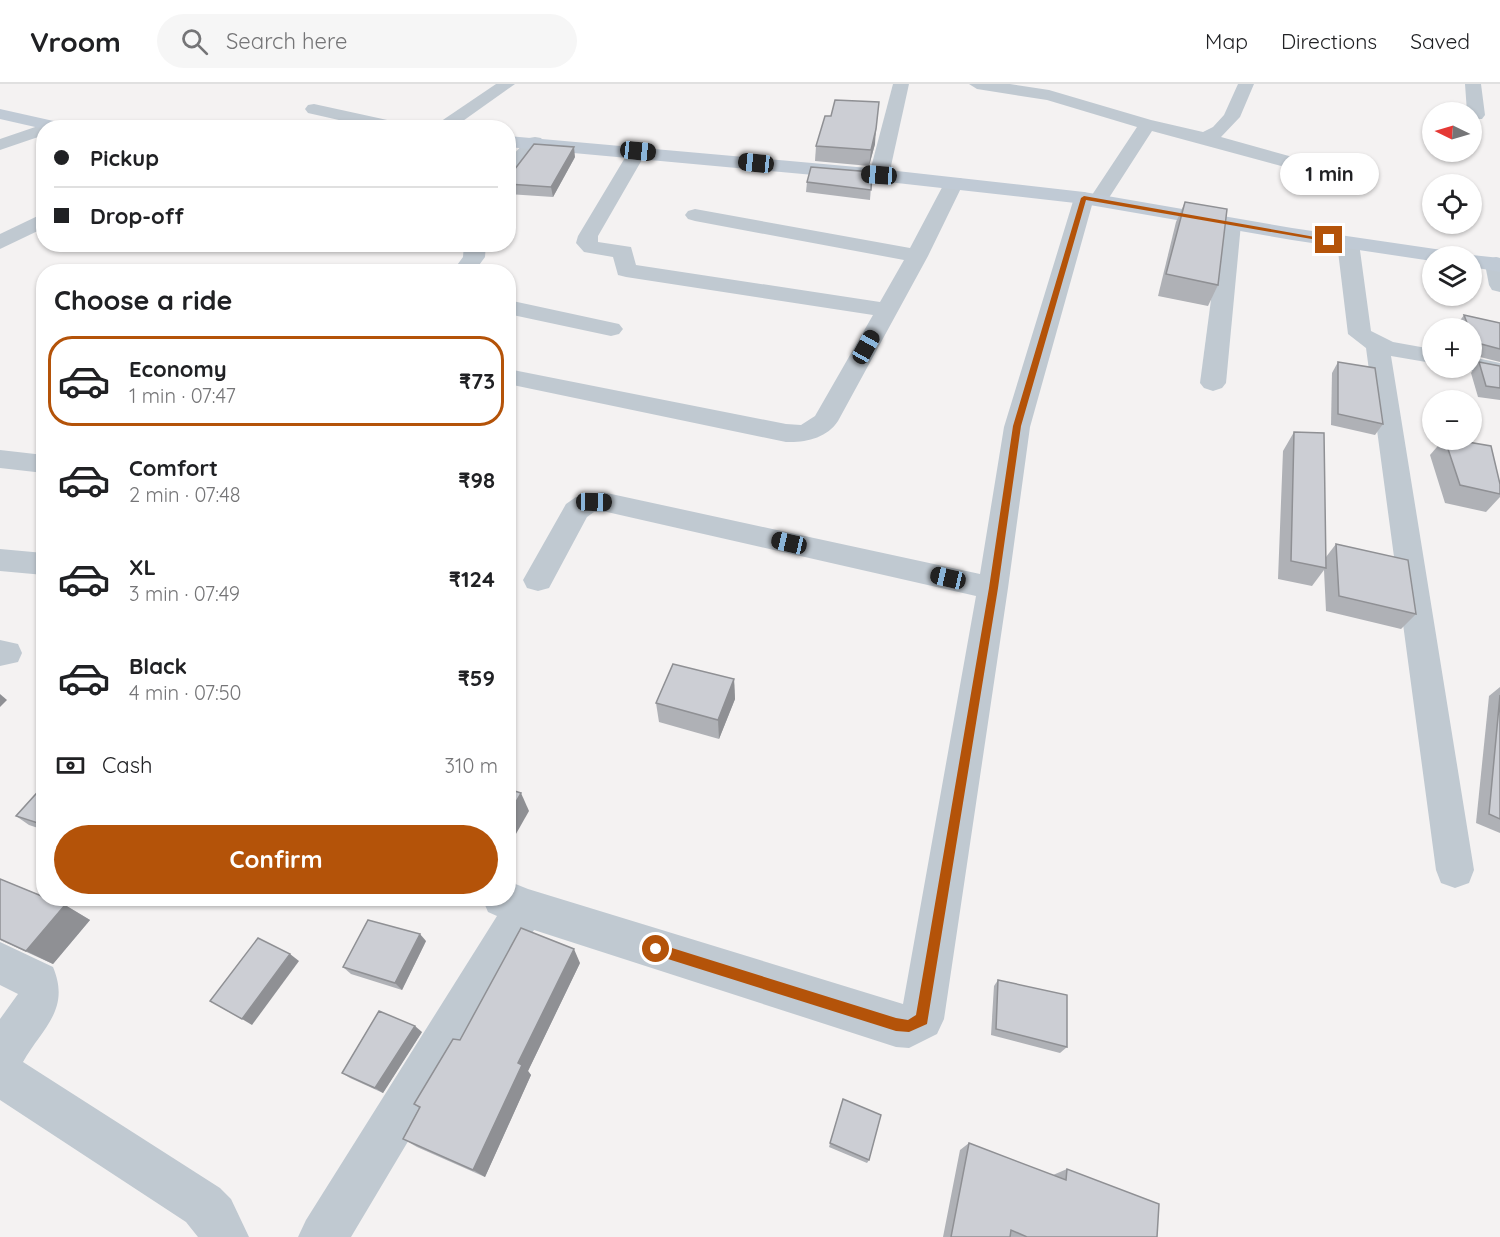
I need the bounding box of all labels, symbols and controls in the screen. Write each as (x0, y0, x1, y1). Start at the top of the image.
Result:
search box (157, 14, 577, 68)
text: Vroom (30, 24, 121, 59)
icon: search (178, 25, 211, 58)
text: Search here (226, 27, 347, 55)
text: Map (1205, 28, 1248, 54)
text: Directions (1281, 28, 1377, 54)
text: Saved (1410, 28, 1470, 54)
north arrow (1422, 102, 1482, 162)
map controls (1422, 102, 1482, 450)
car (619, 140, 657, 162)
text: Pickup (90, 144, 159, 172)
car (737, 152, 775, 174)
callout: 1 min (1280, 153, 1378, 195)
text: 1 min (1305, 161, 1354, 186)
car (860, 165, 898, 185)
button: locate (1422, 174, 1482, 234)
text: Drop-off (90, 202, 184, 230)
route end (1315, 226, 1342, 253)
button: layers (1422, 246, 1482, 306)
text: Choose a ride (54, 283, 232, 317)
button: + (1422, 318, 1482, 378)
car (849, 327, 883, 367)
icon: car (57, 354, 111, 408)
text: Economy (129, 355, 227, 383)
text: ₹73 (459, 367, 495, 395)
text: 1 min · 07:47 (129, 383, 236, 408)
button: − (1422, 390, 1482, 450)
icon: car (57, 453, 111, 507)
text: Comfort (129, 454, 218, 482)
text: ₹98 (458, 466, 495, 494)
text: 2 min · 07:48 (129, 482, 241, 507)
car (576, 493, 612, 511)
car (769, 530, 809, 556)
icon: car (57, 552, 111, 606)
text: XL (129, 553, 156, 581)
text: ₹124 (449, 565, 495, 593)
car (928, 565, 968, 591)
text: 3 min · 07:49 (129, 581, 240, 606)
icon: car (57, 651, 111, 705)
text: Black (129, 652, 187, 680)
text: ₹59 (458, 664, 495, 692)
text: 4 min · 07:50 (129, 680, 242, 705)
icon: cash (54, 749, 87, 782)
text: Cash (102, 751, 153, 779)
text: 310 m (445, 753, 498, 778)
button: Confirm (54, 825, 498, 894)
route start (642, 935, 669, 962)

